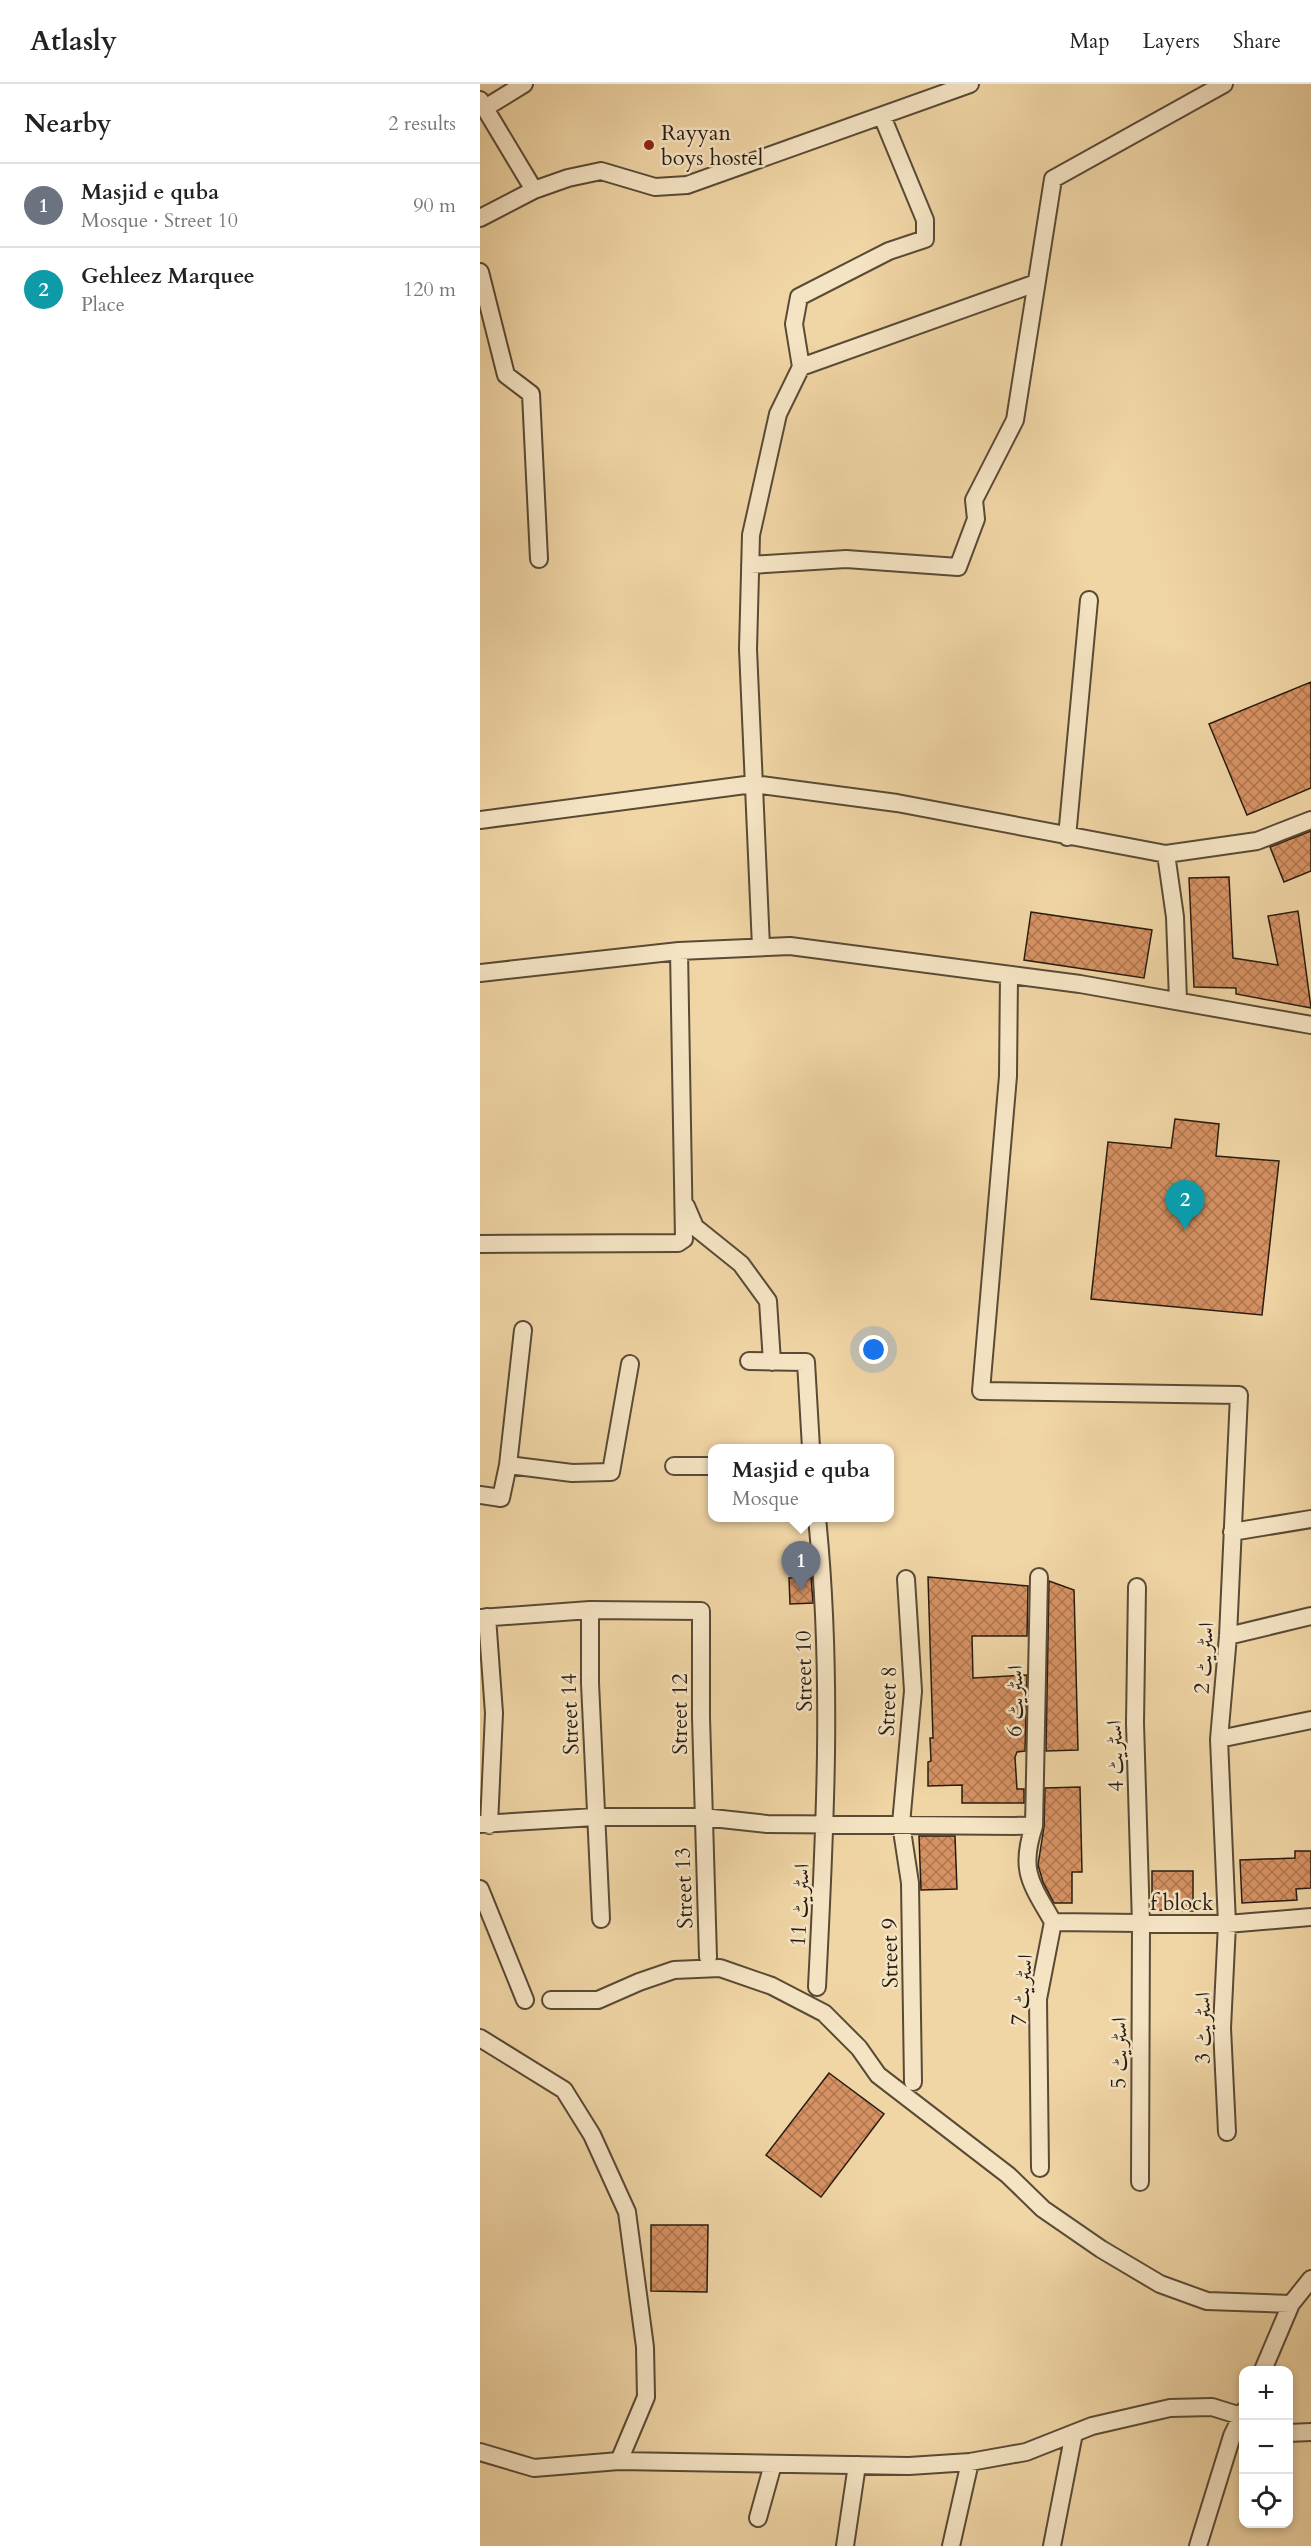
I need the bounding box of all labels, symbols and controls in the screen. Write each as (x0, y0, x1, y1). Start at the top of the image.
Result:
text: Atlasly (30, 22, 117, 60)
text: Map (1070, 27, 1110, 56)
text: Layers (1143, 27, 1200, 56)
text: Share (1233, 27, 1281, 56)
text: Nearby (24, 106, 112, 141)
text: 2 results (388, 110, 456, 137)
place label: Rayyan boys hostel (661, 118, 764, 173)
marker: Rayyan boys hostel (642, 138, 656, 152)
text: Masjid e quba (81, 177, 219, 207)
text: 1 (38, 192, 49, 219)
text: 90 m (413, 192, 456, 219)
text: Mosque · Street 10 (81, 207, 238, 234)
text: Gehleez Marquee (81, 261, 255, 291)
text: 2 (38, 276, 49, 303)
text: 120 m (403, 276, 456, 303)
text: Place (81, 291, 125, 318)
pin: 2 (1166, 1180, 1204, 1230)
your location (859, 1335, 888, 1364)
popup (708, 1444, 894, 1522)
text: Masjid e quba (732, 1455, 870, 1485)
text: Mosque (732, 1485, 799, 1512)
pin: 1 (782, 1542, 820, 1591)
street label: اسٹریٹ 2 (1187, 1621, 1221, 1695)
street label: Street 10 (788, 1630, 820, 1712)
street label: Street 8 (872, 1665, 904, 1737)
street label: اسٹریٹ 6 (999, 1665, 1031, 1737)
street label: Street 14 (554, 1673, 586, 1755)
street label: Street 12 (665, 1673, 695, 1755)
street label: اسٹریٹ 4 (1099, 1720, 1131, 1792)
street label: Street 13 (668, 1847, 700, 1929)
street label: اسٹریٹ 11 (783, 1863, 817, 1947)
street label: f block (1150, 1888, 1214, 1918)
street label: Street 9 (874, 1918, 906, 1988)
street label: اسٹریٹ 7 (1003, 1953, 1041, 2027)
street label: اسٹریٹ 3 (1188, 1992, 1218, 2064)
street label: اسٹریٹ 5 (1103, 2017, 1135, 2089)
map controls (1239, 2366, 1293, 2528)
button: + (1239, 2366, 1293, 2420)
button: − (1239, 2420, 1293, 2474)
button: locate (1239, 2474, 1293, 2528)

